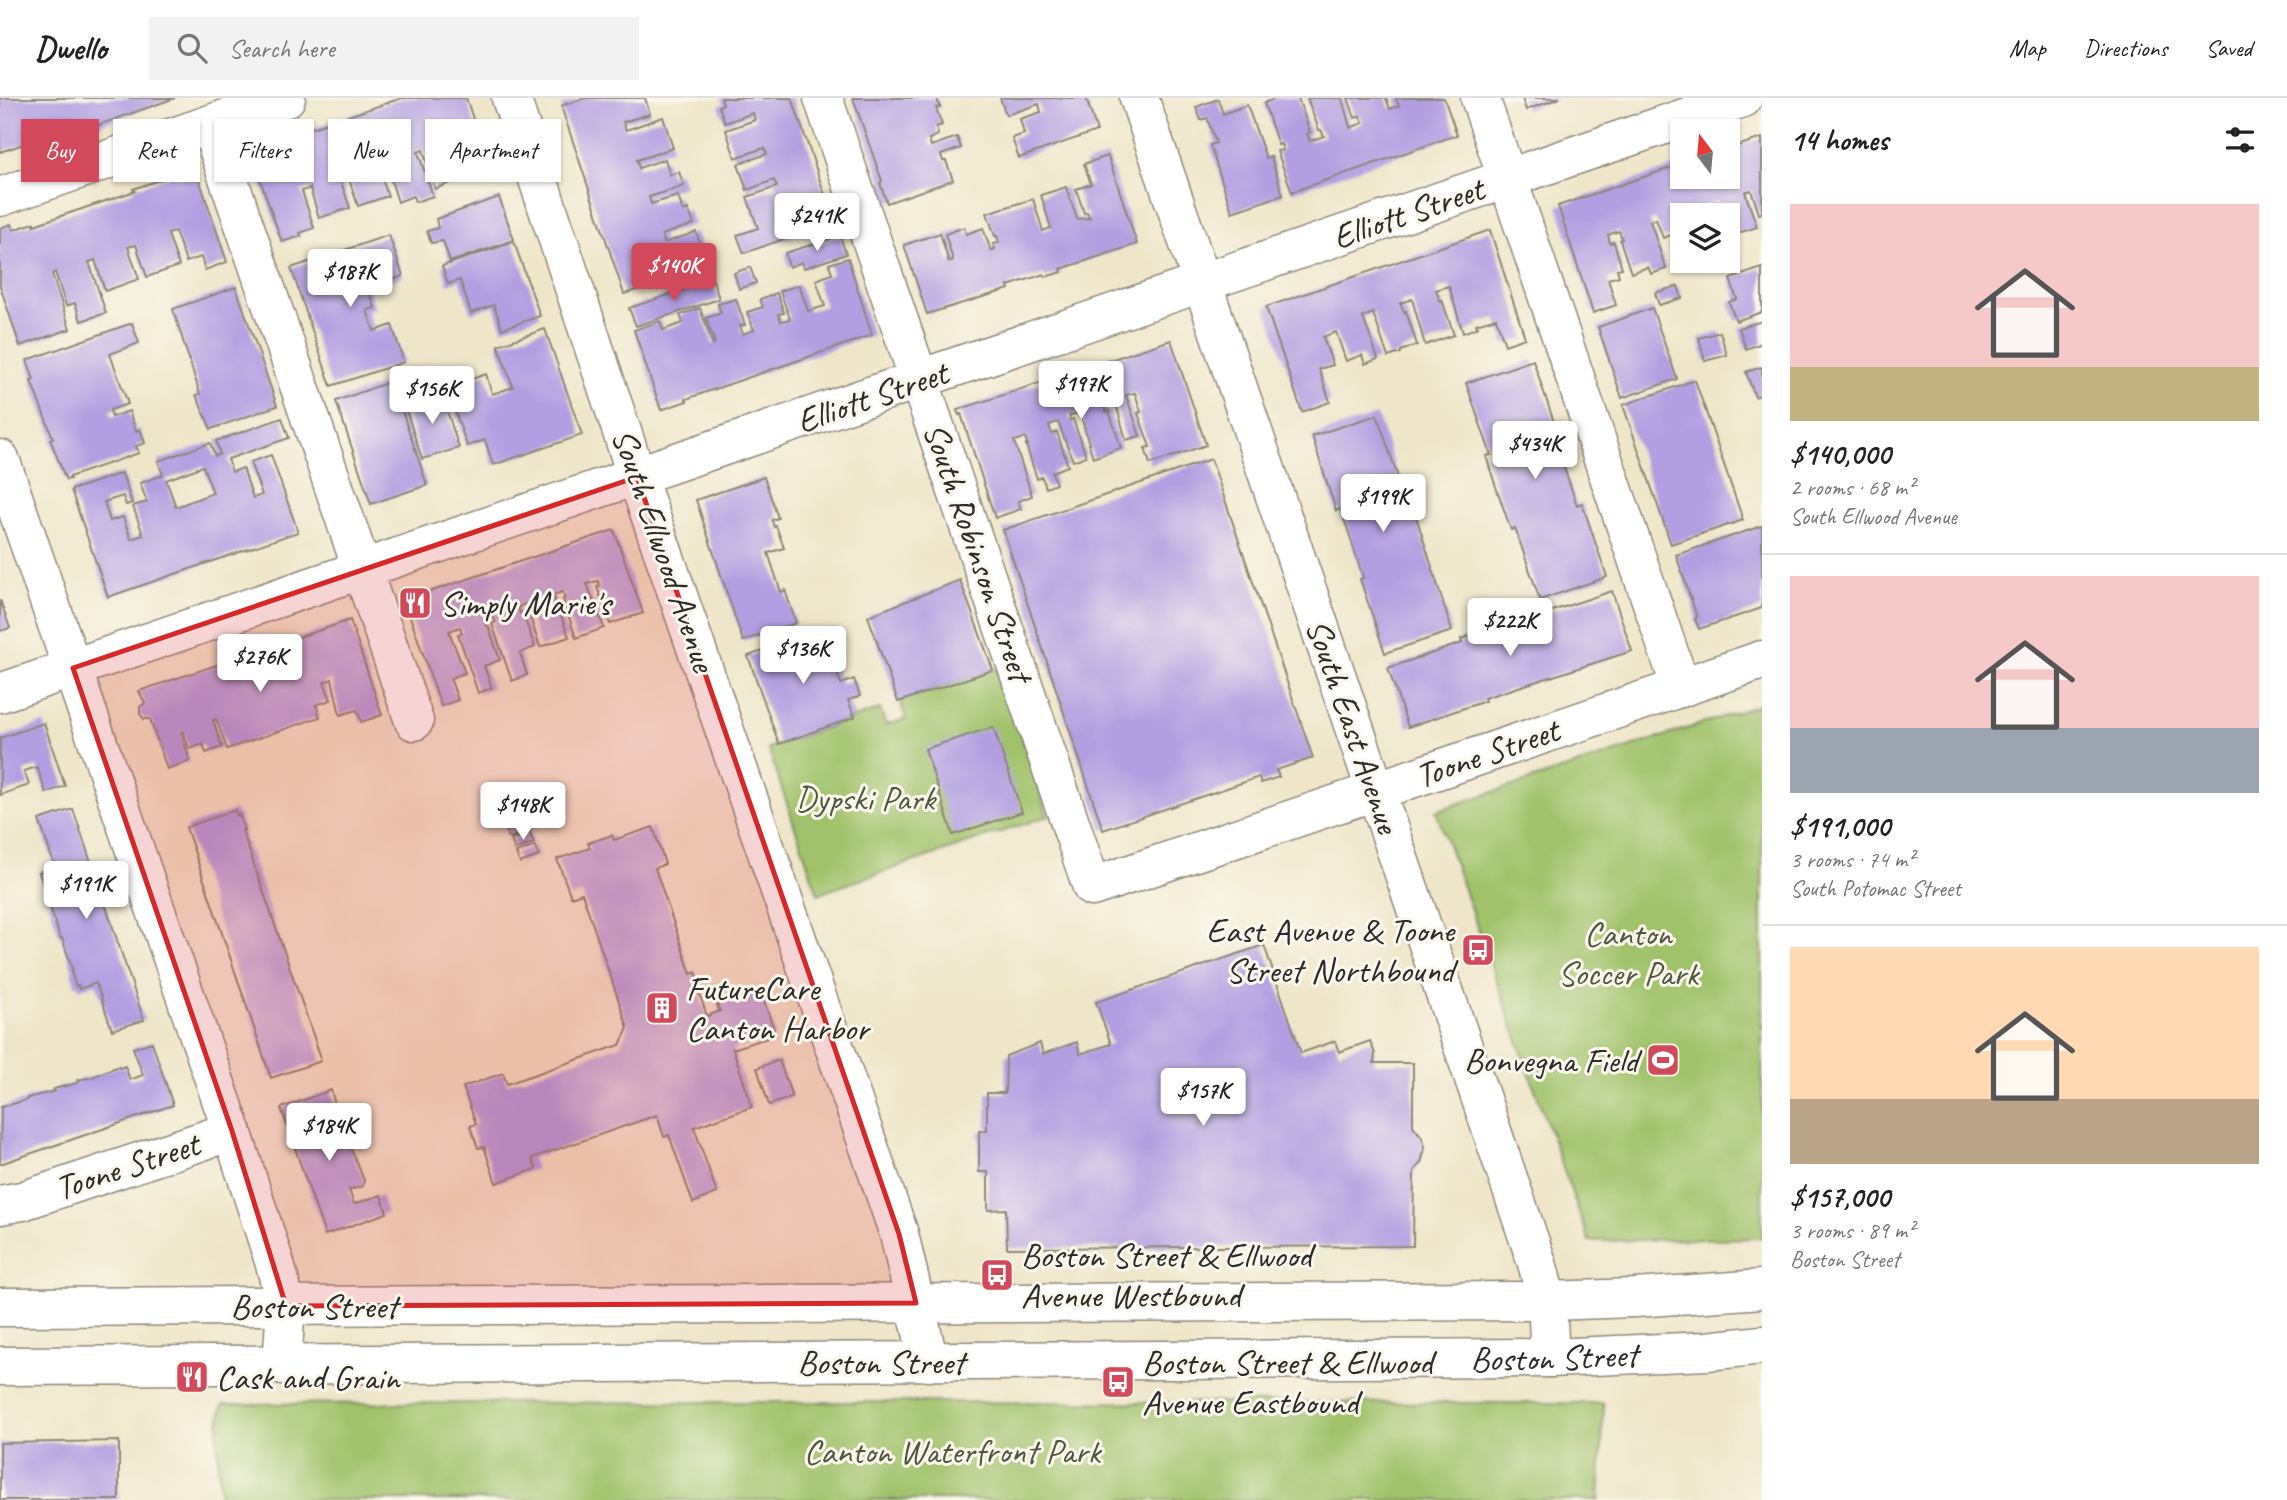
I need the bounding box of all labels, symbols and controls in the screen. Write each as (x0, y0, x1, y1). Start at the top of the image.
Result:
search box (149, 17, 639, 80)
text: Dwello (35, 27, 107, 69)
icon: search (173, 29, 211, 67)
text: Search here (229, 32, 335, 65)
text: Map (2009, 33, 2046, 63)
text: Directions (2084, 33, 2167, 63)
text: Saved (2205, 33, 2252, 63)
chip: Buy (21, 119, 99, 182)
chip: Rent (113, 119, 200, 182)
chip: Filters (214, 119, 314, 182)
chip: New (328, 119, 411, 182)
chip: Apartment (425, 119, 561, 182)
north arrow (1670, 119, 1740, 189)
map controls (1670, 119, 1740, 273)
text: 14 homes (1790, 121, 1888, 159)
icon: filters (2221, 121, 2259, 159)
street label: Elliott Street (1327, 165, 1492, 260)
pin: $241K (768, 194, 866, 253)
text: $241K (790, 201, 844, 230)
button: layers (1670, 203, 1740, 273)
pin: $140K (625, 244, 723, 303)
pin: $187K (301, 250, 399, 309)
icon: home (1962, 250, 2088, 376)
text: $140K (647, 251, 701, 280)
text: $187K (324, 257, 377, 286)
street label: Elliott Street (791, 349, 956, 444)
pin: $197K (1032, 362, 1130, 421)
pin: $156K (383, 366, 481, 426)
text: $197K (1055, 369, 1107, 398)
text: $156K (405, 374, 459, 403)
street label: South Robinson Street (913, 417, 1045, 691)
pin: $434K (1486, 422, 1584, 481)
street label: South Ellwood Avenue (601, 423, 727, 680)
text: $434K (1508, 429, 1562, 458)
text: $140,000 (1790, 435, 1890, 473)
text: 2 rooms · 68 m² (1790, 473, 1914, 502)
pin: $199K (1334, 474, 1432, 534)
text: $199K (1357, 482, 1409, 511)
text: South Ellwood Avenue (1790, 502, 1957, 531)
place label: Simply Marie's (440, 581, 614, 626)
restaurant icon: Simply Marie's (396, 584, 434, 622)
pin: $222K (1461, 598, 1559, 658)
text: $222K (1483, 606, 1537, 635)
street label: South East Avenue (1295, 613, 1411, 841)
icon: home (1962, 622, 2088, 748)
pin: $136K (754, 626, 852, 686)
pin: $276K (211, 634, 309, 694)
text: $136K (776, 634, 830, 663)
text: $276K (233, 642, 287, 671)
street label: Toone Street (1409, 706, 1568, 798)
park label: Dypski Park (795, 776, 937, 821)
pin: $148K (474, 782, 572, 842)
text: $148K (496, 790, 550, 819)
text: $191,000 (1790, 807, 1890, 845)
text: 3 rooms · 74 m² (1790, 845, 1914, 874)
pin: $191K (37, 862, 135, 921)
text: $191K (60, 869, 112, 898)
text: South Potomac Street (1790, 874, 1961, 903)
place label: East Avenue & Toone Street Northbound (1206, 908, 1459, 993)
park label: Canton Soccer Park (1558, 911, 1701, 996)
bus stop icon: East Avenue & Toone Street Northbound (1459, 931, 1497, 969)
place label: FutureCare Canton Harbor (686, 966, 871, 1051)
building icon: FutureCare Canton Harbor (643, 989, 681, 1027)
icon: home (1962, 993, 2088, 1119)
place label: Bonvegna Field (1464, 1038, 1643, 1083)
sports icon: Bonvegna Field (1644, 1041, 1682, 1079)
pin: $157K (1154, 1068, 1252, 1128)
text: $157K (1177, 1076, 1229, 1105)
pin: $184K (280, 1104, 378, 1163)
text: $184K (302, 1111, 356, 1140)
street label: Toone Street (49, 1121, 208, 1210)
text: $157,000 (1790, 1178, 1890, 1216)
text: 3 rooms · 89 m² (1790, 1216, 1914, 1245)
place label: Boston Street & Ellwood Avenue Westbound (1021, 1233, 1317, 1318)
text: Boston Street (1790, 1245, 1900, 1274)
bus stop icon: Boston Street & Ellwood Avenue Westbound (978, 1256, 1016, 1294)
street label: Boston Street (231, 1284, 402, 1329)
street label: Boston Street (1470, 1331, 1643, 1381)
street label: Boston Street (798, 1340, 969, 1385)
place label: Boston Street & Ellwood Avenue Eastbound (1142, 1340, 1438, 1425)
place label: Cask and Grain (216, 1355, 402, 1400)
restaurant icon: Cask and Grain (173, 1358, 211, 1396)
bus stop icon: Boston Street & Ellwood Avenue Eastbound (1099, 1363, 1137, 1401)
park label: Canton Waterfront Park (804, 1429, 1102, 1474)

